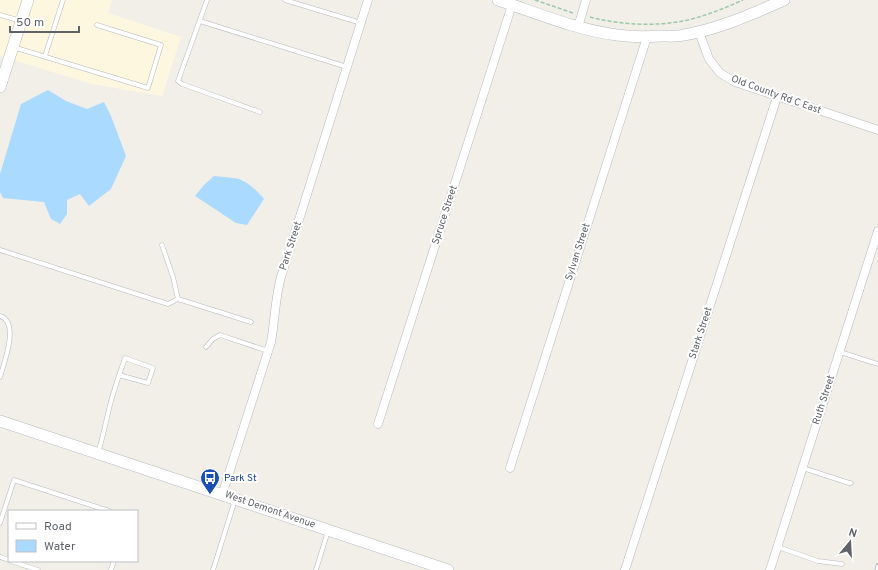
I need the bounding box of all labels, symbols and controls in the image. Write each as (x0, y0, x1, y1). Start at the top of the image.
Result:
scale bar (10, 8, 79, 34)
text: 50 m (16, 15, 44, 31)
street label: Old County Rd C East (729, 73, 823, 117)
street label: Spruce Street (429, 184, 461, 246)
street label: Park Street (277, 220, 305, 272)
street label: Sylvan Street (563, 221, 593, 282)
street label: Stark Street (686, 305, 716, 361)
street label: Ruth Street (810, 373, 838, 426)
bus stop icon: Park St (199, 467, 221, 495)
place label: Park St (224, 472, 257, 485)
street label: West Demont Avenue (223, 488, 317, 532)
legend (8, 510, 138, 562)
text: Road (44, 519, 72, 535)
north arrow (830, 522, 870, 562)
text: N (847, 526, 859, 541)
text: Water (44, 539, 76, 555)

